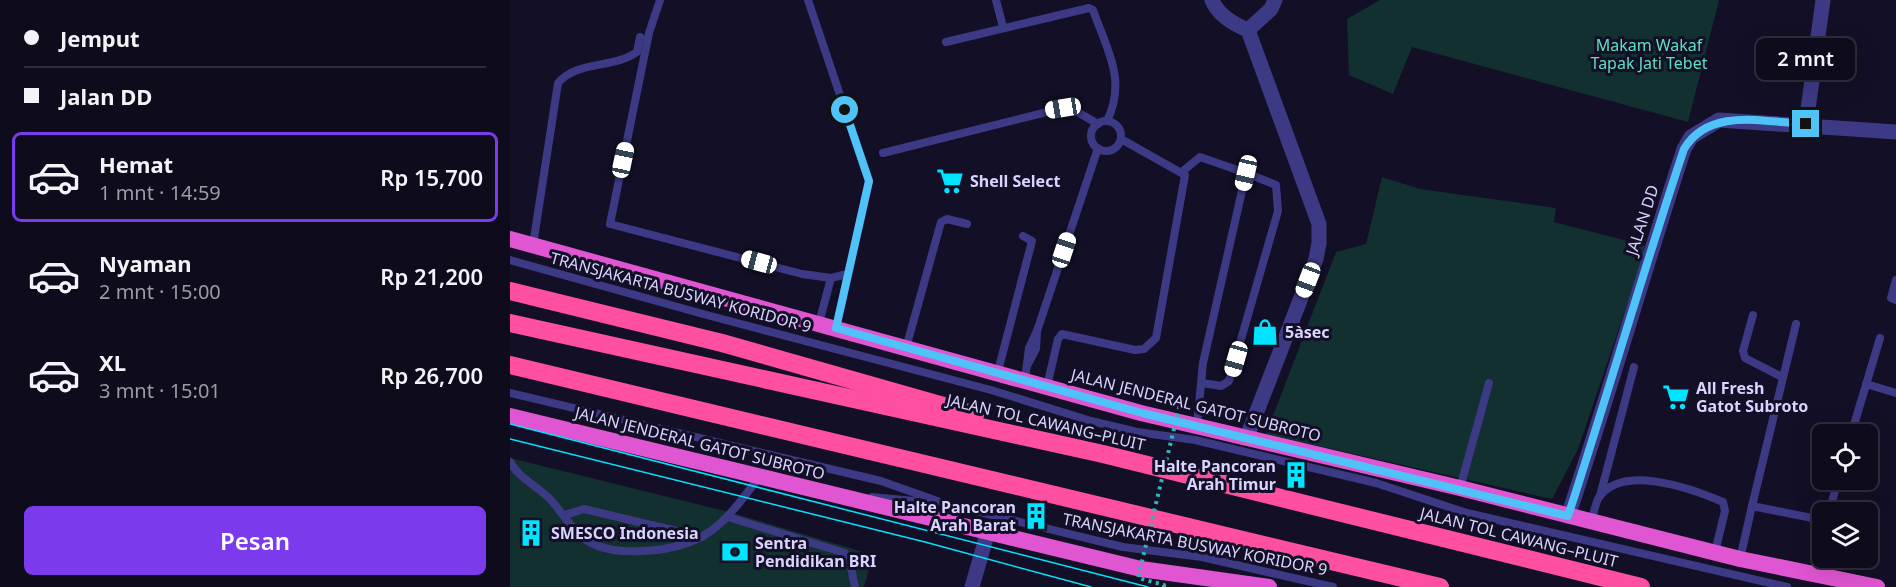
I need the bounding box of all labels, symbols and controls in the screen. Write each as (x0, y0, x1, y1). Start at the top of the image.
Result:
text: Jemput (60, 23, 140, 53)
park label: Makam Wakaf Tapak Jati Tebet (1591, 34, 1708, 74)
callout: 2 mnt (1756, 37, 1856, 79)
text: 2 mnt (1777, 45, 1834, 72)
text: Jalan DD (60, 81, 152, 111)
route start (831, 96, 858, 123)
car (1044, 96, 1082, 120)
route end (1792, 110, 1819, 137)
car (610, 141, 636, 179)
text: Hemat (99, 149, 173, 179)
icon: car (27, 150, 81, 204)
car (1233, 153, 1259, 193)
text: Rp 15,700 (380, 162, 483, 192)
supermarket icon: Shell Select (935, 166, 965, 196)
place label: Shell Select (970, 170, 1060, 192)
text: 1 mnt · 14:59 (99, 179, 221, 206)
street label: JALAN DD (1620, 182, 1664, 260)
car (1050, 230, 1078, 270)
street label: TRANSJAKARTA BUSWAY KORIDOR 9 (548, 247, 814, 337)
text: Nyaman (99, 248, 192, 278)
icon: car (27, 249, 81, 303)
car (739, 249, 779, 275)
car (1293, 260, 1323, 300)
text: Rp 21,200 (380, 261, 483, 291)
text: 2 mnt · 15:00 (99, 278, 221, 305)
shop icon: 5àsec (1250, 317, 1280, 347)
place label: 5àsec (1285, 321, 1330, 343)
car (1222, 339, 1250, 379)
text: XL (99, 347, 126, 377)
icon: car (27, 348, 81, 402)
text: Rp 26,700 (380, 360, 483, 390)
street label: JALAN JENDERAL GATOT SUBROTO (1067, 363, 1323, 447)
text: 3 mnt · 15:01 (99, 377, 221, 404)
place label: All Fresh Gatot Subroto (1696, 377, 1808, 417)
supermarket icon: All Fresh Gatot Subroto (1661, 382, 1691, 412)
street label: JALAN TOL CAWANG–PLUIT (943, 388, 1147, 456)
street label: JALAN JENDERAL GATOT SUBROTO (571, 401, 827, 485)
map controls (1812, 424, 1878, 568)
button: locate (1812, 424, 1878, 490)
place label: Halte Pancoran Arah Timur (1154, 455, 1276, 495)
building icon: Halte Pancoran Arah Timur (1281, 460, 1311, 490)
place label: Halte Pancoran Arah Barat (894, 496, 1016, 536)
building icon: Halte Pancoran Arah Barat (1021, 501, 1051, 531)
street label: JALAN TOL CAWANG–PLUIT (1416, 501, 1620, 572)
button: layers (1812, 502, 1878, 568)
button: Pesan (24, 506, 486, 575)
street label: TRANSJAKARTA BUSWAY KORIDOR 9 (1061, 508, 1329, 580)
building icon: SMESCO Indonesia (516, 518, 546, 548)
place label: SMESCO Indonesia (551, 522, 699, 544)
place label: Sentra Pendidikan BRI (755, 532, 876, 572)
bank icon: Sentra Pendidikan BRI (720, 537, 750, 567)

